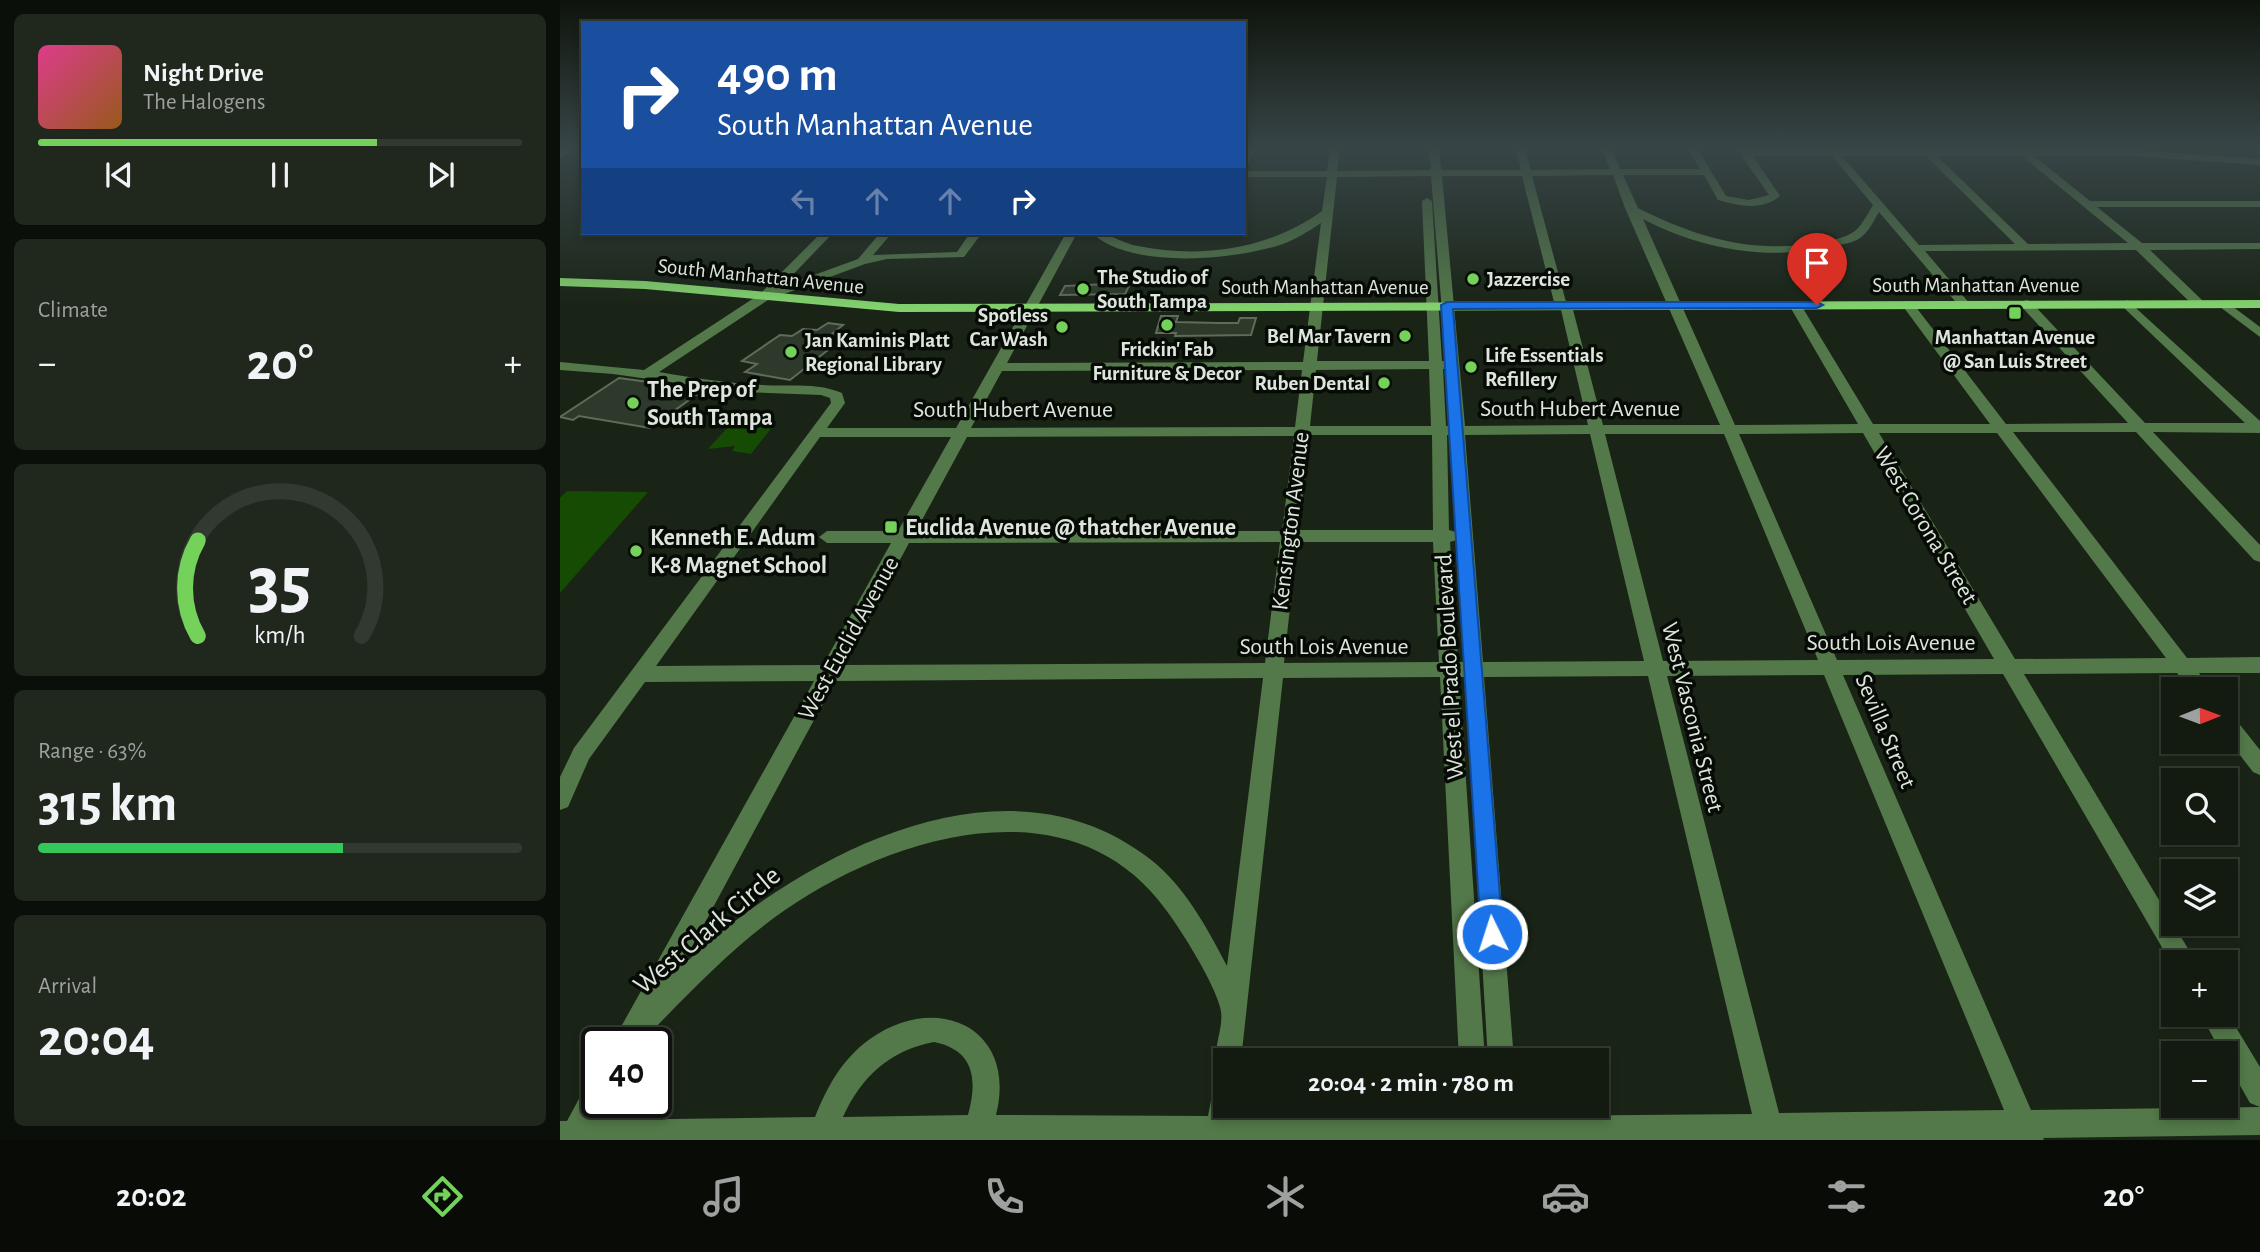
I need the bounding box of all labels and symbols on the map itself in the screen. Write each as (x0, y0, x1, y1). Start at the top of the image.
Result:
pin (1787, 233, 1847, 305)
street label: South Manhattan Avenue (657, 255, 865, 298)
place label: The Studio of South Tampa (1097, 267, 1209, 312)
place label: Jazzercise (1487, 269, 1570, 290)
marker: Jazzercise (1465, 271, 1481, 287)
street label: South Manhattan Avenue (1872, 275, 2080, 296)
street label: South Manhattan Avenue (1221, 277, 1429, 298)
marker: The Studio of South Tampa (1075, 281, 1091, 297)
place label: Spotless Car Wash (970, 305, 1048, 350)
marker: Manhattan Avenue @ San Luis Street (2007, 305, 2023, 321)
marker: Frickin' Fab Furniture & Decor (1159, 317, 1175, 333)
marker: Spotless Car Wash (1054, 319, 1070, 335)
place label: Bel Mar Tavern (1267, 326, 1391, 347)
place label: Manhattan Avenue @ San Luis Street (1935, 327, 2095, 372)
marker: Bel Mar Tavern (1397, 328, 1413, 344)
place label: Jan Kaminis Platt Regional Library (805, 330, 950, 375)
place label: Frickin' Fab Furniture & Decor (1092, 339, 1242, 384)
marker: Jan Kaminis Platt Regional Library (783, 344, 799, 360)
place label: Life Essentials Refillery (1485, 345, 1603, 390)
marker: Life Essentials Refillery (1463, 359, 1479, 375)
place label: Ruben Dental (1254, 373, 1370, 394)
marker: Ruben Dental (1376, 375, 1392, 391)
place label: The Prep of South Tampa (647, 378, 773, 430)
marker: The Prep of South Tampa (625, 395, 641, 411)
street label: South Hubert Avenue (1480, 397, 1680, 421)
street label: South Hubert Avenue (913, 398, 1113, 422)
street label: Kensington Avenue (1268, 430, 1314, 612)
street label: West Corona Street (1869, 443, 1982, 609)
place label: Euclida Avenue @ thatcher Avenue (905, 516, 1236, 540)
marker: Euclida Avenue @ thatcher Avenue (883, 519, 899, 535)
place label: Kenneth E. Adum K-8 Magnet School (650, 526, 827, 578)
marker: Kenneth E. Adum K-8 Magnet School (628, 543, 644, 559)
street label: West Euclid Avenue (794, 553, 904, 724)
street label: West el Prado Boulevard (1432, 553, 1468, 781)
street label: West Vasconia Street (1657, 620, 1727, 815)
street label: South Lois Avenue (1806, 631, 1976, 655)
street label: South Lois Avenue (1239, 635, 1409, 659)
street label: Sevilla Street (1850, 671, 1920, 792)
north arrow (2161, 677, 2238, 754)
street label: West Clark Circle (629, 861, 786, 1000)
position arrow (1455, 897, 1529, 971)
speed limit sign: 40 (581, 1027, 672, 1118)

